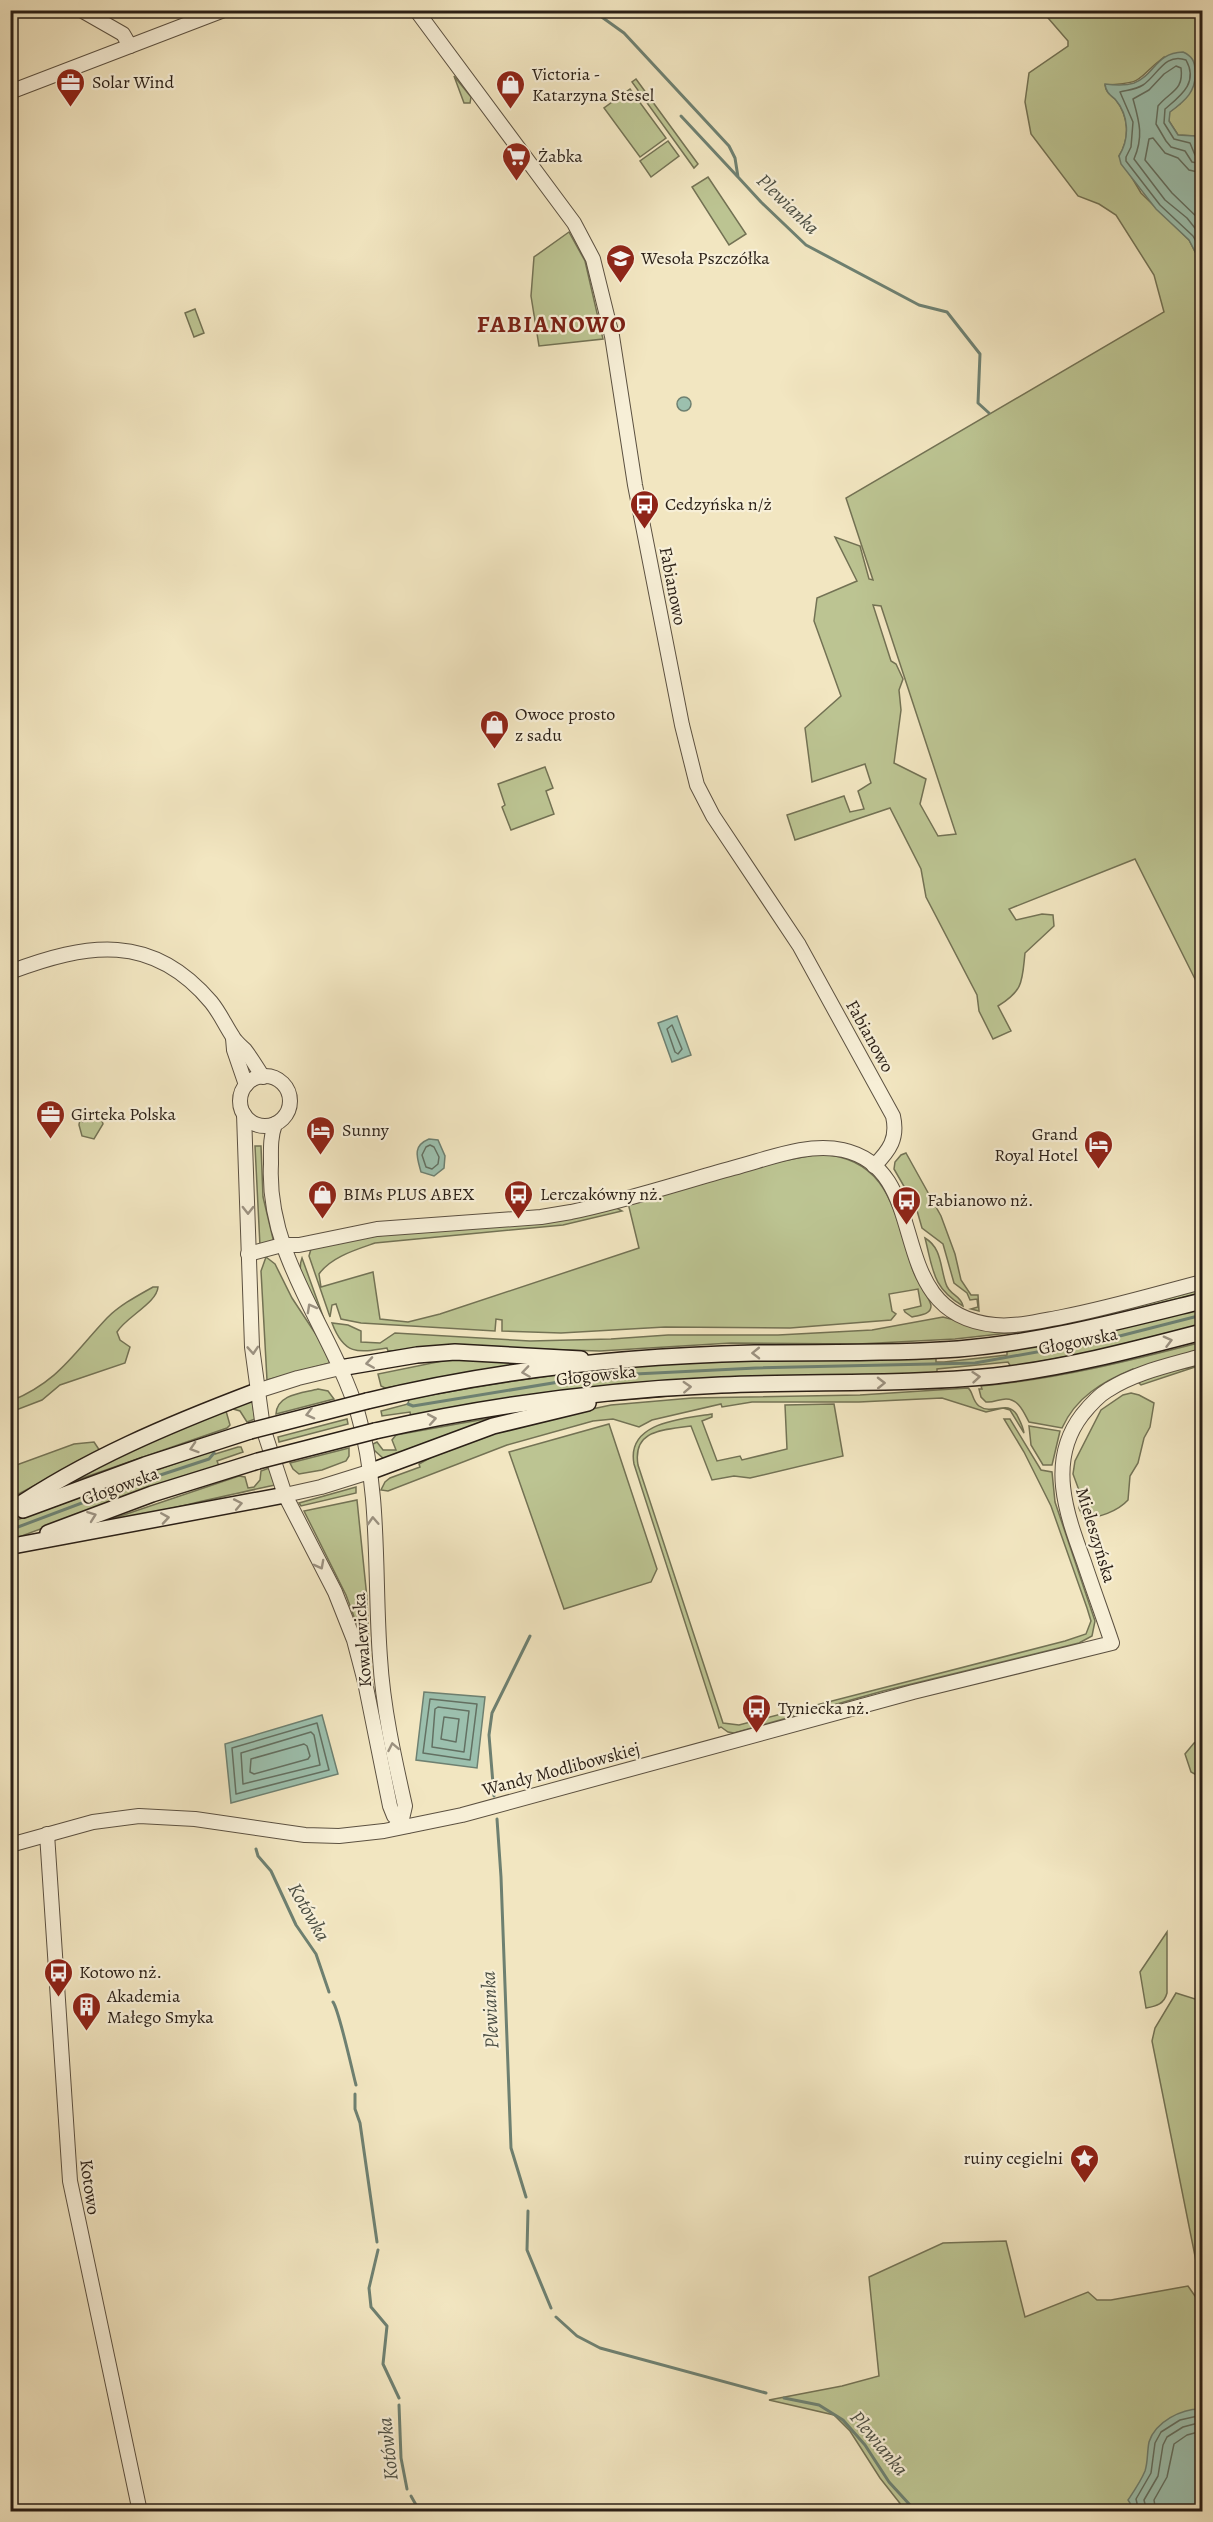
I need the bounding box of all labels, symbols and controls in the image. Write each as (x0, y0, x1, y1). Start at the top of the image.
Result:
place label: Victoria - Katarzyna Stesel (531, 62, 655, 107)
office icon: Solar Wind (55, 66, 87, 108)
shop icon: Victoria - Katarzyna Stesel (495, 68, 527, 110)
place label: Solar Wind (92, 70, 174, 94)
supermarket icon: Żabka (501, 140, 533, 182)
place label: Żabka (538, 144, 583, 168)
water label: Plewianka (751, 167, 825, 241)
school or university icon: Wesoła Pszczółka (604, 242, 636, 284)
place label: Wesoła Pszczółka (640, 246, 770, 270)
district label: FABIANOWO (477, 308, 627, 340)
bus stop icon: Cedzyńska n/ż (628, 488, 660, 530)
place label: Cedzyńska n/ż (665, 492, 772, 516)
street label: Fabianowo (654, 545, 692, 627)
place label: Owoce prosto z sadu (515, 702, 615, 747)
shop icon: Owoce prosto z sadu (478, 708, 510, 750)
street label: Fabianowo (840, 995, 900, 1077)
office icon: Girteka Polska (34, 1098, 66, 1140)
place label: Girteka Polska (71, 1102, 176, 1126)
hotel icon: Sunny (305, 1114, 337, 1156)
place label: Sunny (342, 1118, 390, 1142)
place label: Grand Royal Hotel (994, 1122, 1079, 1167)
hotel icon: Grand Royal Hotel (1083, 1128, 1115, 1170)
shop icon: BIMs PLUS ABEX (306, 1178, 338, 1220)
bus stop icon: Lerczakówny nż. (503, 1178, 535, 1220)
place label: BIMs PLUS ABEX (343, 1182, 475, 1206)
place label: Lerczakówny nż. (540, 1182, 663, 1206)
bus stop icon: Fabianowo nż. (890, 1184, 922, 1226)
place label: Fabianowo nż. (927, 1188, 1034, 1212)
one-way arrow (242, 1206, 254, 1215)
one-way arrow (306, 1303, 318, 1314)
street label: Głogowska (1036, 1321, 1120, 1360)
one-way arrow (1163, 1336, 1173, 1349)
one-way arrow (246, 1346, 259, 1355)
one-way arrow (751, 1347, 760, 1360)
one-way arrow (365, 1356, 375, 1369)
street label: Głogowska (555, 1359, 638, 1391)
one-way arrow (522, 1366, 531, 1378)
one-way arrow (972, 1371, 981, 1384)
one-way arrow (877, 1376, 886, 1389)
one-way arrow (682, 1380, 691, 1393)
one-way arrow (305, 1407, 315, 1420)
one-way arrow (427, 1413, 437, 1426)
one-way arrow (189, 1441, 200, 1453)
street label: Głogowska (78, 1461, 162, 1511)
street label: Mieleszyńska (1070, 1484, 1122, 1586)
one-way arrow (232, 1498, 242, 1511)
one-way arrow (86, 1511, 97, 1524)
one-way arrow (160, 1512, 169, 1524)
one-way arrow (367, 1517, 380, 1526)
one-way arrow (313, 1558, 324, 1569)
street label: Kowalewicka (347, 1591, 377, 1688)
bus stop icon: Tyniecka nż. (741, 1692, 773, 1734)
place label: Tyniecka nż. (778, 1696, 870, 1720)
street label: Wandy Modlibowskiej (479, 1736, 642, 1802)
one-way arrow (387, 1742, 400, 1752)
water label: Kotówka (281, 1878, 337, 1946)
bus stop icon: Kotowo nż. (42, 1956, 74, 1998)
place label: Kotowo nż. (79, 1960, 162, 1984)
water label: Plewianka (474, 1970, 506, 2050)
place label: Akademia Małego Smyka (106, 1984, 214, 2029)
building icon: Akademia Małego Smyka (70, 1990, 102, 2032)
place icon: ruiny cegielni (1068, 2142, 1100, 2184)
place label: ruiny cegielni (963, 2146, 1063, 2170)
street label: Kotowo (74, 2158, 106, 2216)
water label: Plewianka (844, 2405, 914, 2481)
water label: Kotówka (371, 2416, 405, 2482)

